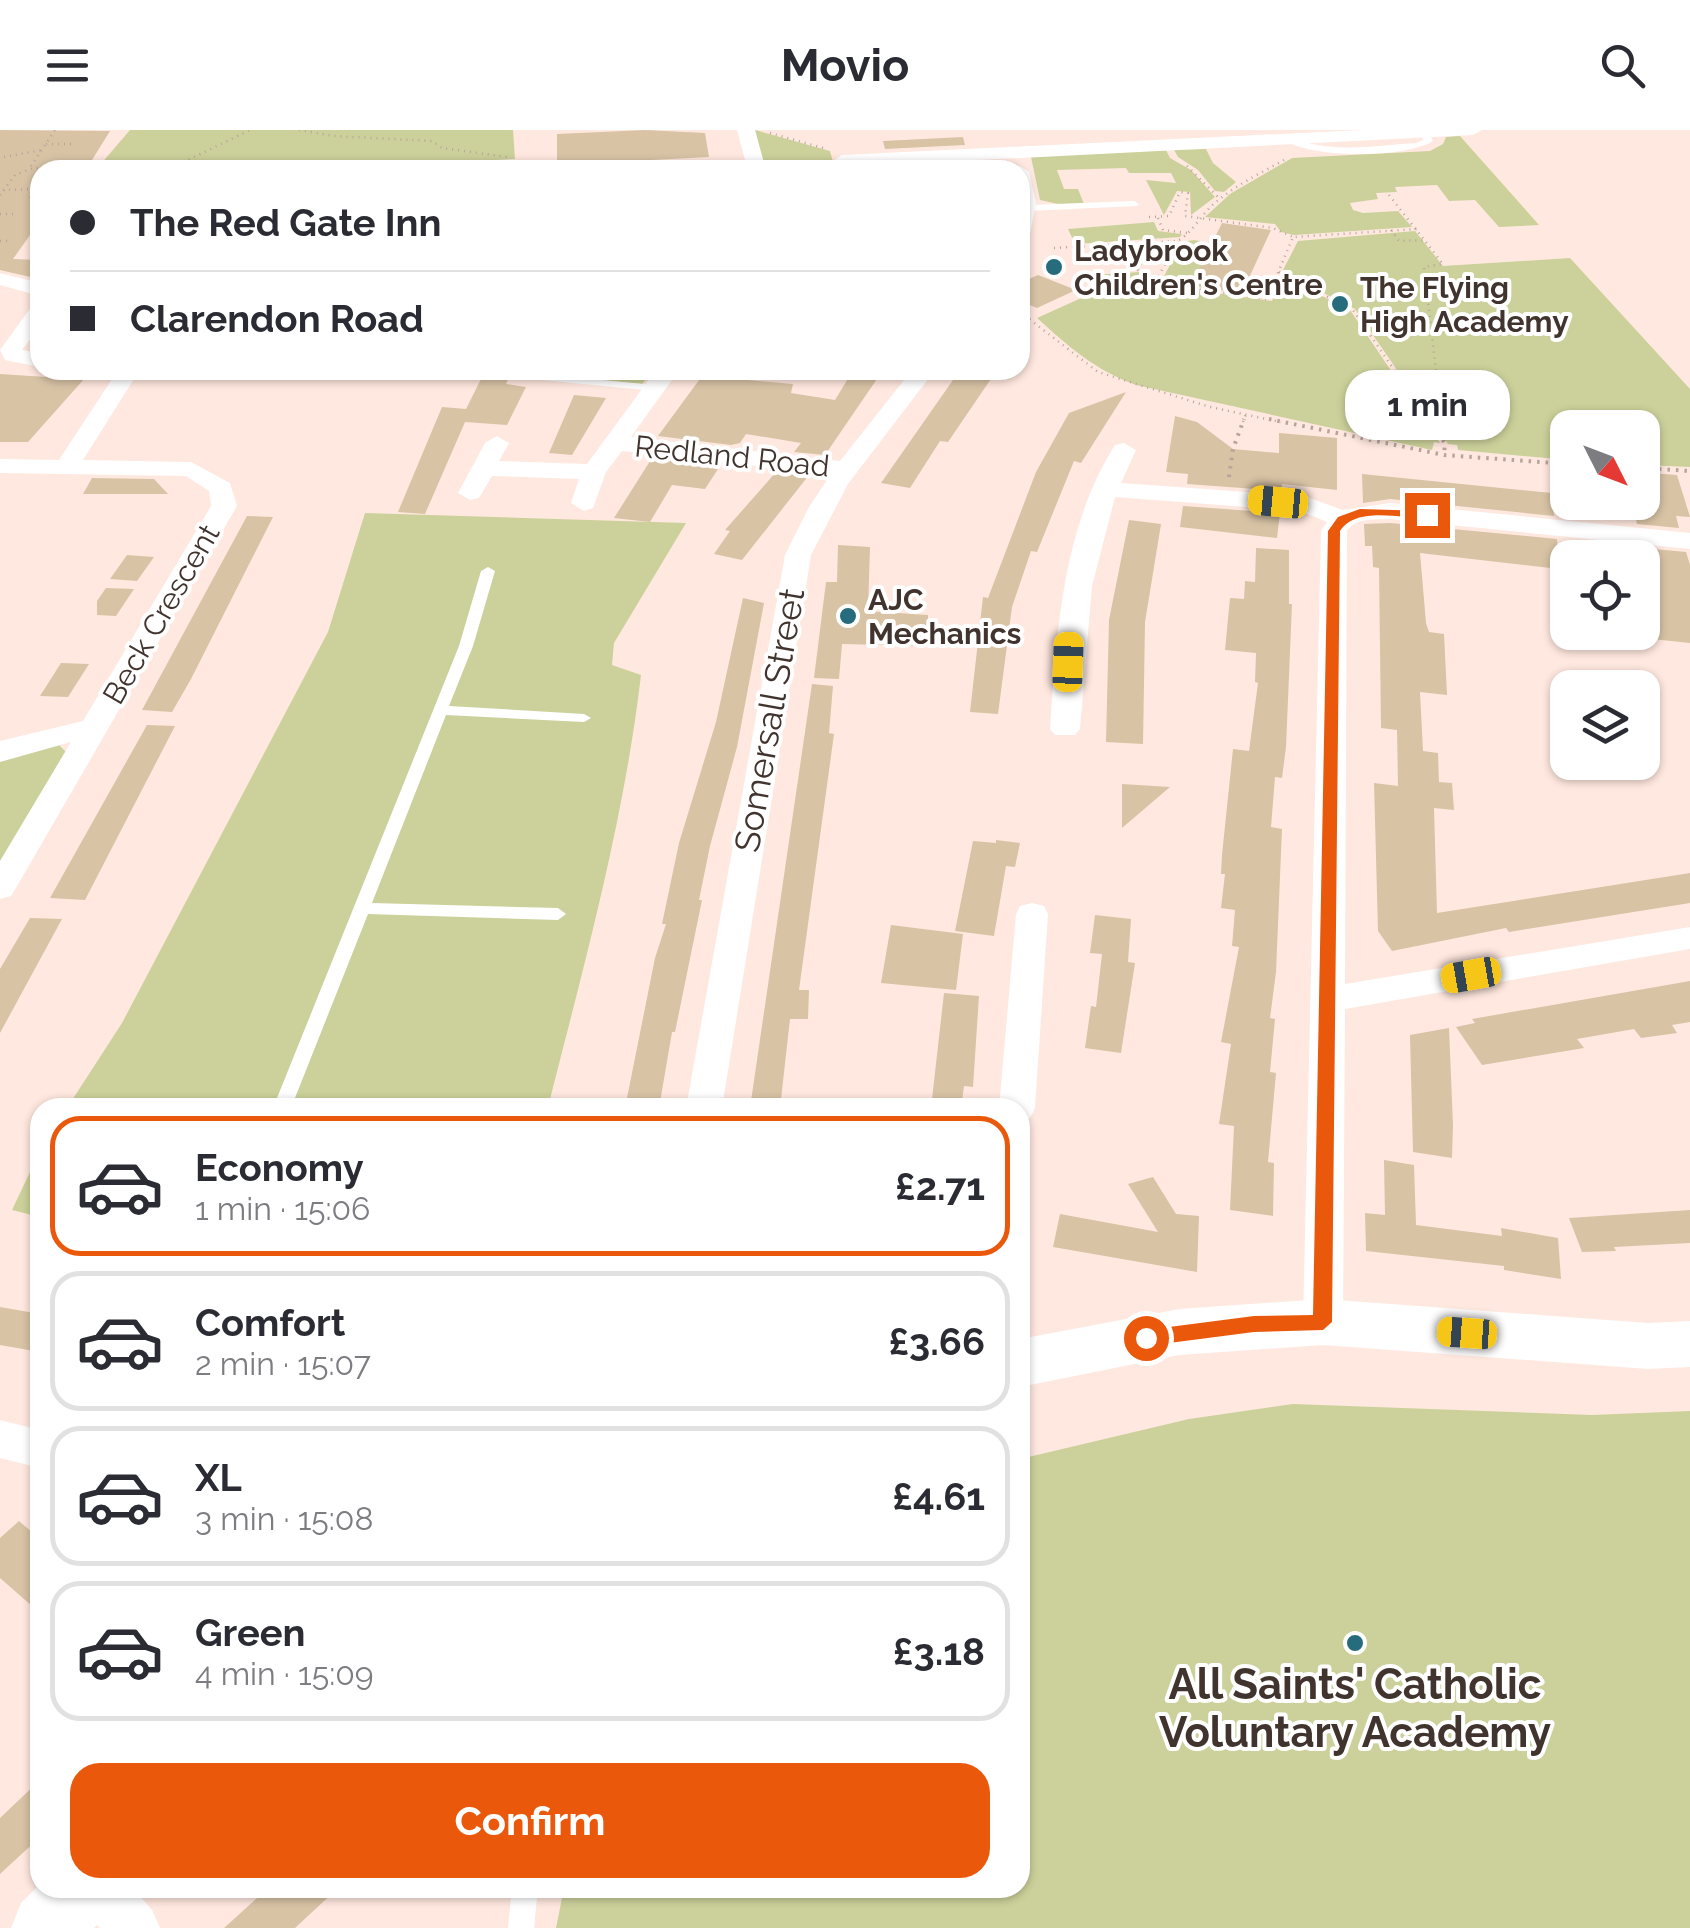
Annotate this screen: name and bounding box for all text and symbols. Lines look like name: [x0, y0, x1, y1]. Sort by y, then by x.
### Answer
icon: menu: [40, 38, 95, 93]
icon: search: [1595, 38, 1650, 93]
text: Movio: [781, 39, 909, 92]
text: The Red Gate Inn: [130, 200, 442, 245]
place label: Ladybrook Children's Centre: [1074, 233, 1323, 302]
marker: Ladybrook Children's Centre: [1043, 256, 1065, 278]
place label: The Flying High Academy: [1360, 270, 1569, 339]
marker: The Flying High Academy: [1329, 293, 1351, 315]
text: Clarendon Road: [130, 296, 424, 341]
callout: 1 min: [1344, 370, 1510, 440]
text: 1 min: [1387, 386, 1468, 423]
north arrow: [1550, 410, 1660, 520]
map controls: [1550, 410, 1660, 780]
street label: Redland Road: [633, 428, 831, 484]
car: [1247, 484, 1309, 520]
route end: [1405, 493, 1450, 538]
street label: Beck Crescent: [95, 518, 227, 710]
button: locate: [1550, 540, 1660, 650]
place label: AJC Mechanics: [868, 582, 1021, 651]
street label: Somersall Street: [726, 585, 812, 855]
marker: AJC Mechanics: [837, 605, 859, 627]
car: [1052, 631, 1084, 693]
button: layers: [1550, 670, 1660, 780]
car: [1439, 955, 1503, 995]
icon: car: [75, 1141, 165, 1231]
text: Economy: [195, 1145, 364, 1190]
text: £2.71: [895, 1164, 985, 1209]
text: 1 min · 15:06: [195, 1190, 370, 1227]
icon: car: [75, 1296, 165, 1386]
text: Comfort: [195, 1300, 345, 1345]
route start: [1124, 1316, 1169, 1361]
car: [1436, 1316, 1498, 1350]
text: £3.66: [888, 1319, 985, 1364]
text: 2 min · 15:07: [195, 1345, 371, 1382]
icon: car: [75, 1451, 165, 1541]
text: XL: [195, 1455, 242, 1500]
text: £4.61: [892, 1474, 985, 1519]
text: 3 min · 15:08: [195, 1500, 373, 1537]
icon: car: [75, 1606, 165, 1696]
text: Green: [195, 1610, 305, 1655]
text: £3.18: [893, 1629, 985, 1674]
marker: All Saints' Catholic Voluntary Academy: [1344, 1632, 1366, 1654]
text: 4 min · 15:09: [195, 1655, 374, 1692]
place label: All Saints' Catholic Voluntary Academy: [1159, 1660, 1551, 1757]
button: Confirm: [70, 1763, 990, 1878]

